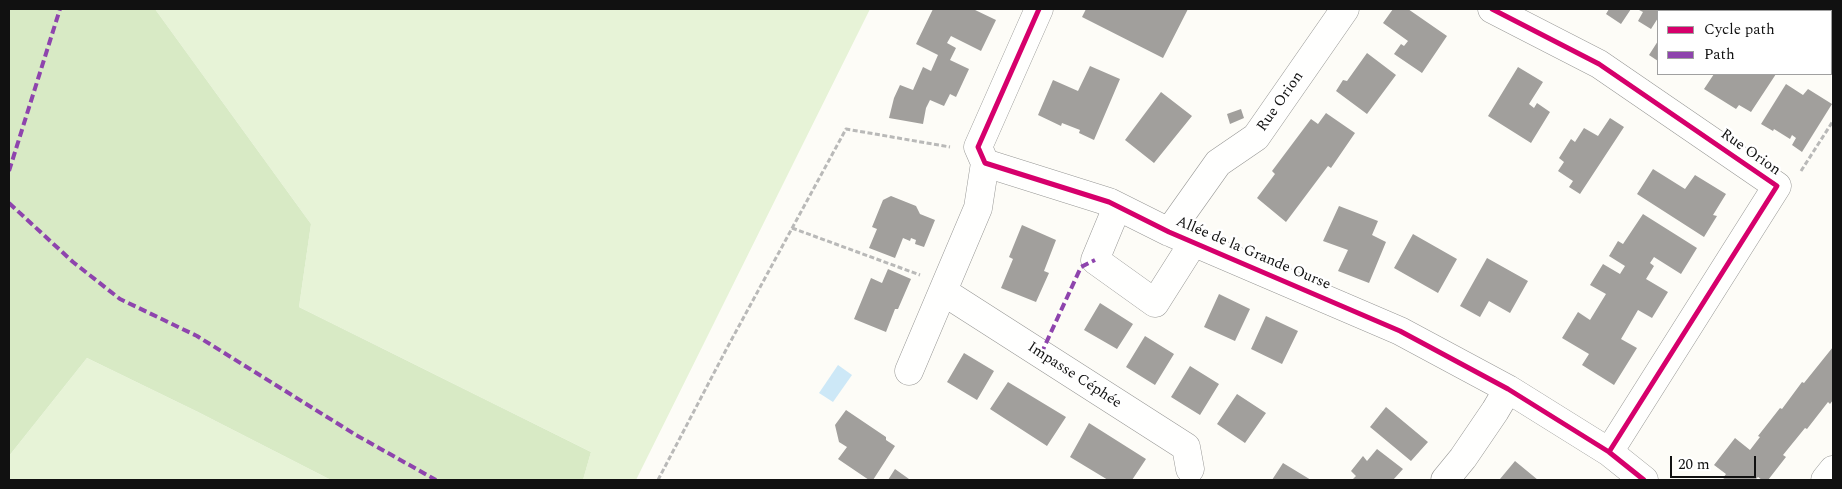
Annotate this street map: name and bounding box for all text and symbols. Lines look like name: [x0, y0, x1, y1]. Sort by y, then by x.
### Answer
legend: [1657, 10, 1832, 75]
text: Cycle path: [1704, 18, 1775, 41]
text: Path: [1704, 43, 1735, 66]
street label: Rue Orion: [1254, 69, 1308, 135]
street label: Rue Orion: [1717, 126, 1783, 180]
street label: Allée de la Grande Ourse: [1173, 213, 1333, 295]
street label: Impasse Céphée: [1024, 339, 1124, 413]
scale bar: [1672, 446, 1758, 478]
text: 20 m: [1678, 453, 1710, 476]

